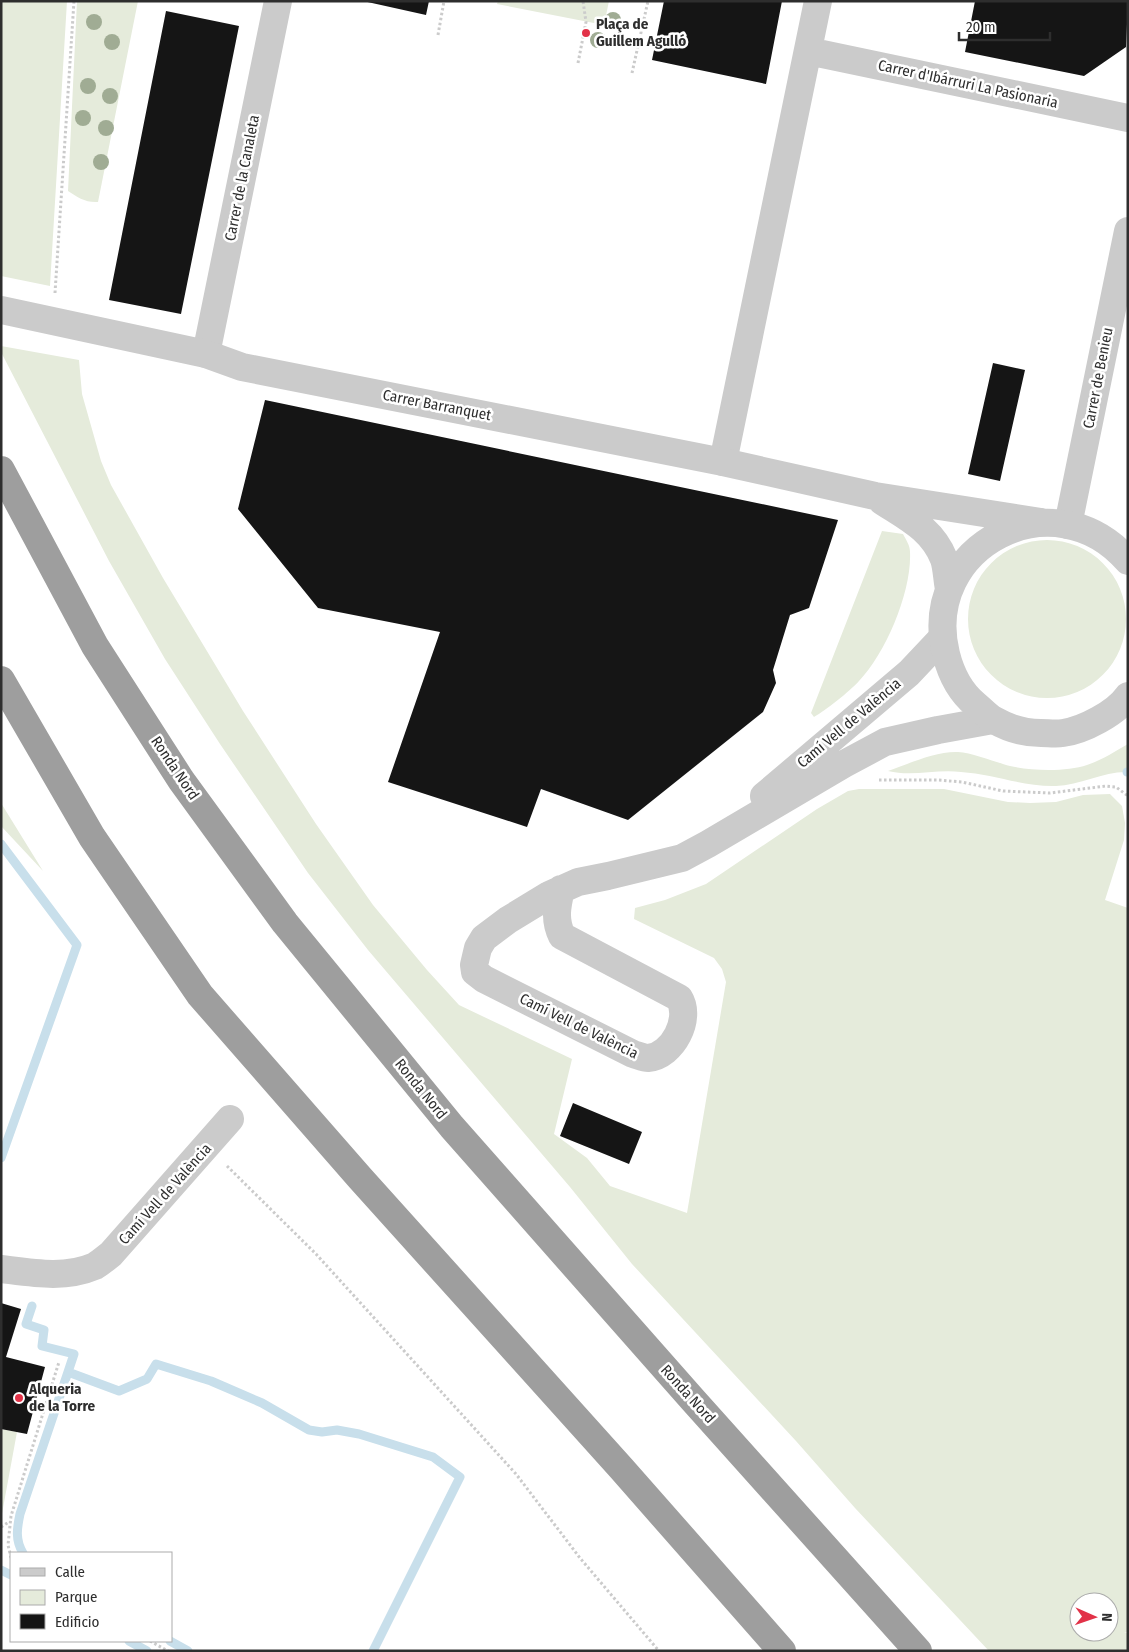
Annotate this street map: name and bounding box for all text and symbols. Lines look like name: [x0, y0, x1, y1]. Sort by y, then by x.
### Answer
scale bar: [959, 10, 1050, 42]
place label: Plaça de Guillem Agulló: [596, 15, 686, 50]
text: 20 m: [966, 18, 996, 36]
marker: Plaça de Guillem Agulló: [580, 27, 592, 39]
street label: Carrer d'Ibárruri La Pasionaria: [876, 56, 1060, 112]
street label: Carrer de la Canaleta: [221, 113, 263, 243]
street label: Carrer de Benieu: [1079, 326, 1117, 430]
street label: Carrer Barranquet: [381, 386, 493, 424]
street label: Camí Vell de València: [794, 674, 904, 772]
street label: Ronda Nord: [147, 733, 203, 803]
street label: Camí Vell de València: [517, 989, 641, 1063]
street label: Ronda Nord: [391, 1055, 451, 1123]
street label: Camí Vell de València: [115, 1140, 215, 1248]
street label: Ronda Nord: [657, 1361, 719, 1427]
place label: Alqueria de la Torre: [28, 1380, 96, 1415]
marker: Alqueria de la Torre: [13, 1392, 25, 1404]
legend: [10, 1552, 172, 1642]
text: Calle: [55, 1563, 85, 1581]
text: Parque: [55, 1588, 98, 1606]
north arrow: [1069, 1592, 1119, 1642]
text: Edificio: [55, 1613, 100, 1631]
text: N: [1098, 1613, 1115, 1622]

